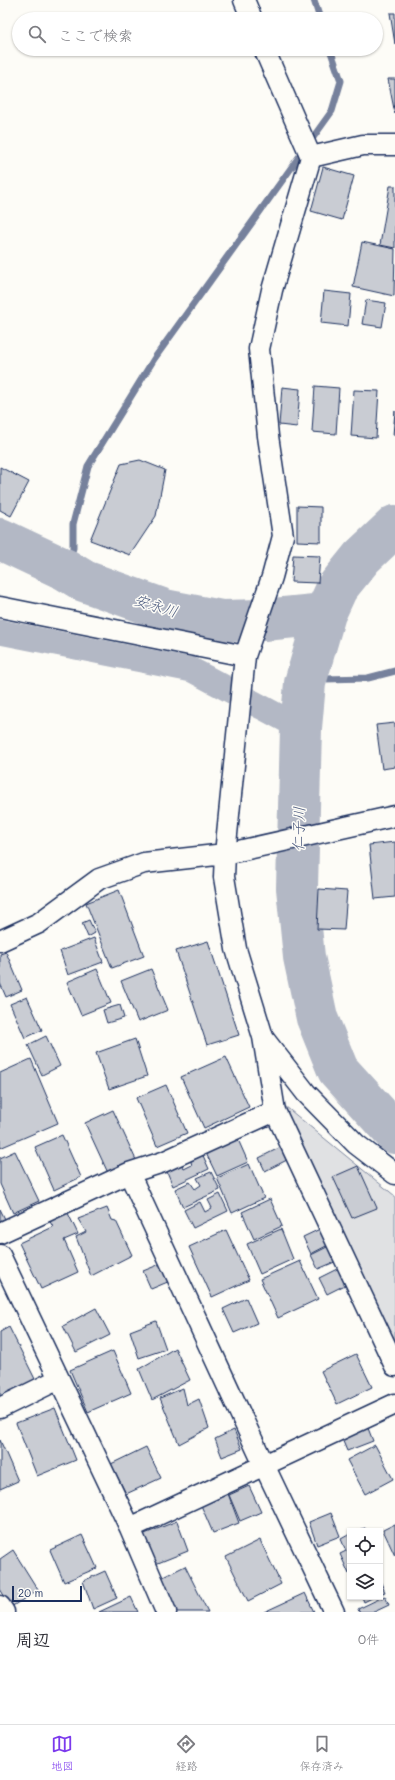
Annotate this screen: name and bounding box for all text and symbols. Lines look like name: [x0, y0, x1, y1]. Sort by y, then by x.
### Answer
search box: [12, 12, 383, 56]
icon: search: [26, 23, 48, 45]
text: ここで検索: [58, 25, 133, 45]
water label: 安永川: [132, 589, 180, 621]
water label: 仁子川: [288, 806, 308, 852]
map controls: [347, 1528, 383, 1600]
button: locate: [347, 1528, 383, 1564]
button: layers: [347, 1564, 383, 1600]
scale bar: [12, 1584, 82, 1603]
text: 20 m: [18, 1585, 43, 1600]
text: 周辺: [16, 1628, 50, 1650]
text: 0件: [358, 1630, 379, 1647]
tab: 地図: [51, 1733, 73, 1773]
tab: 経路: [175, 1733, 197, 1773]
tab: 保存済み: [300, 1733, 344, 1773]

